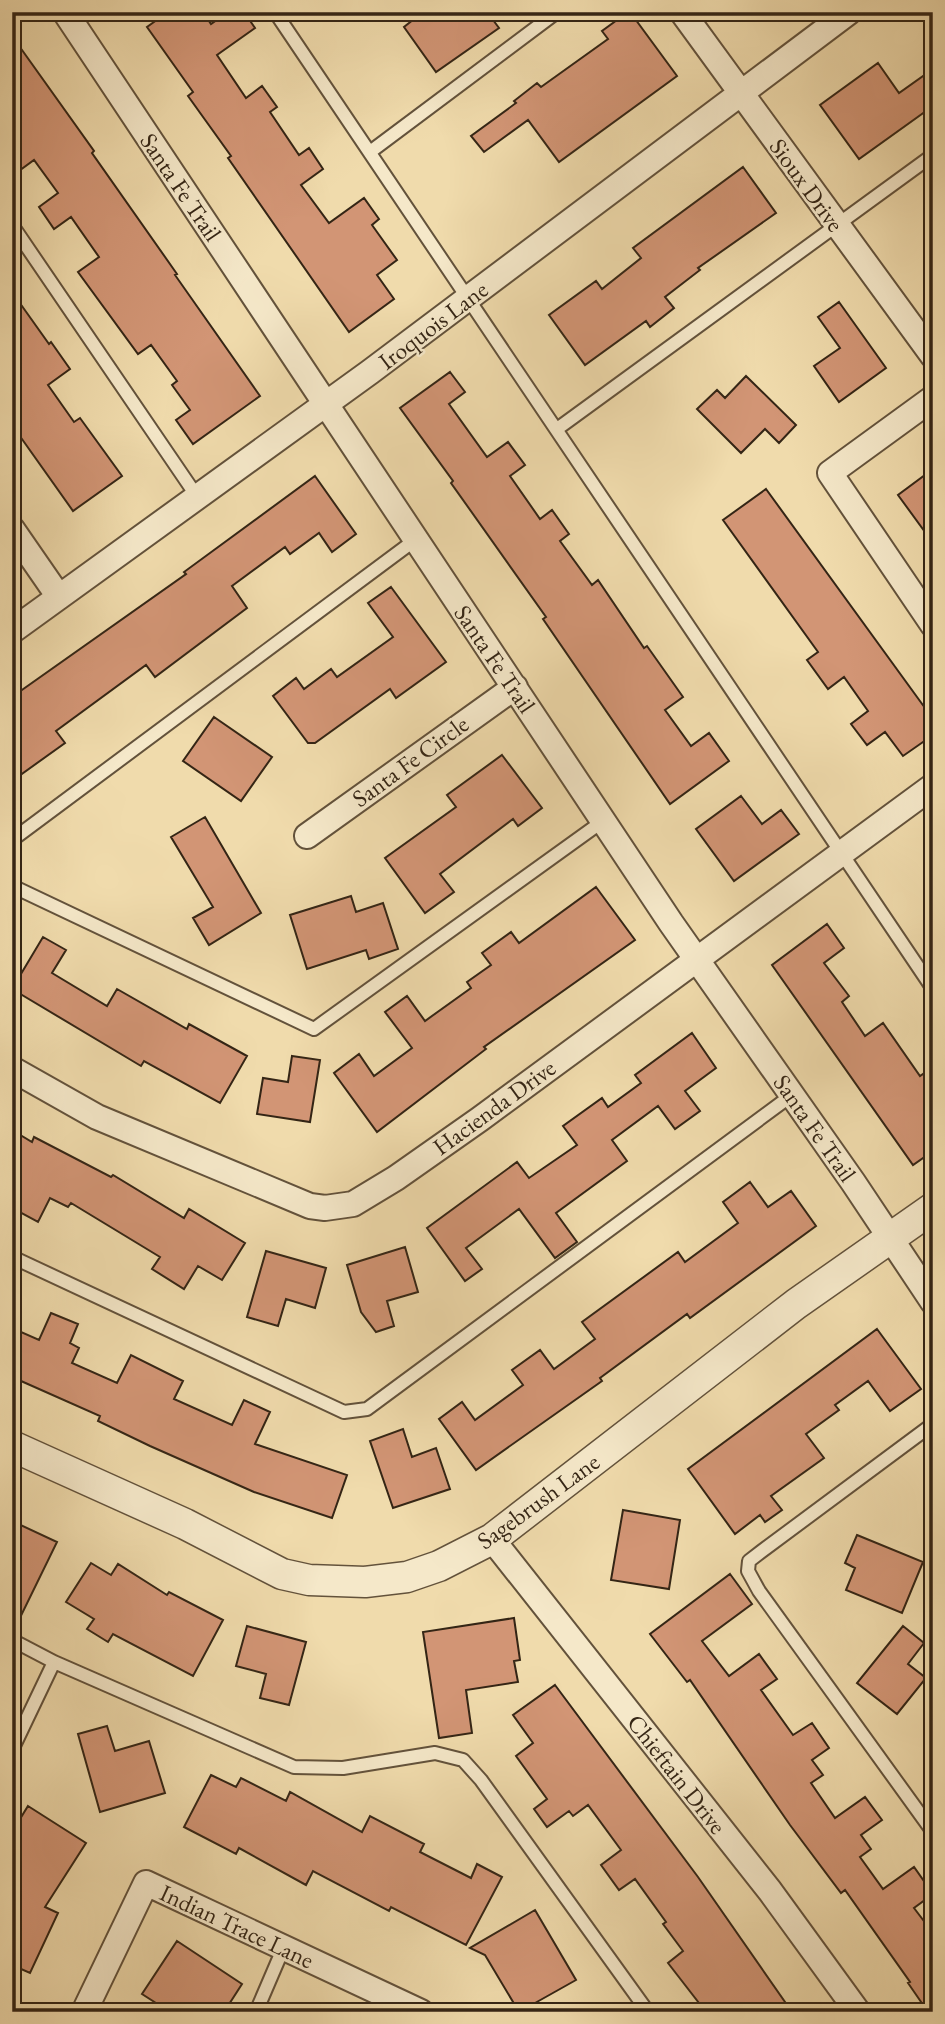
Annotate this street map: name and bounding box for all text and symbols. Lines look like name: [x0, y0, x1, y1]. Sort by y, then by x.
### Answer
street label: Santa Fe Trail: [133, 127, 229, 247]
street label: Sioux Drive: [763, 132, 851, 238]
street label: Iroquois Lane: [372, 274, 494, 376]
street label: Santa Fe Trail: [447, 599, 543, 719]
street label: Santa Fe Circle: [346, 708, 474, 814]
street label: Hacienda Drive: [426, 1052, 562, 1162]
street label: Santa Fe Trail: [767, 1068, 863, 1188]
street label: Sagebrush Lane: [471, 1446, 605, 1556]
street label: Chieftain Drive: [620, 1708, 734, 1840]
street label: Indian Trace Lane: [155, 1877, 319, 1975]

